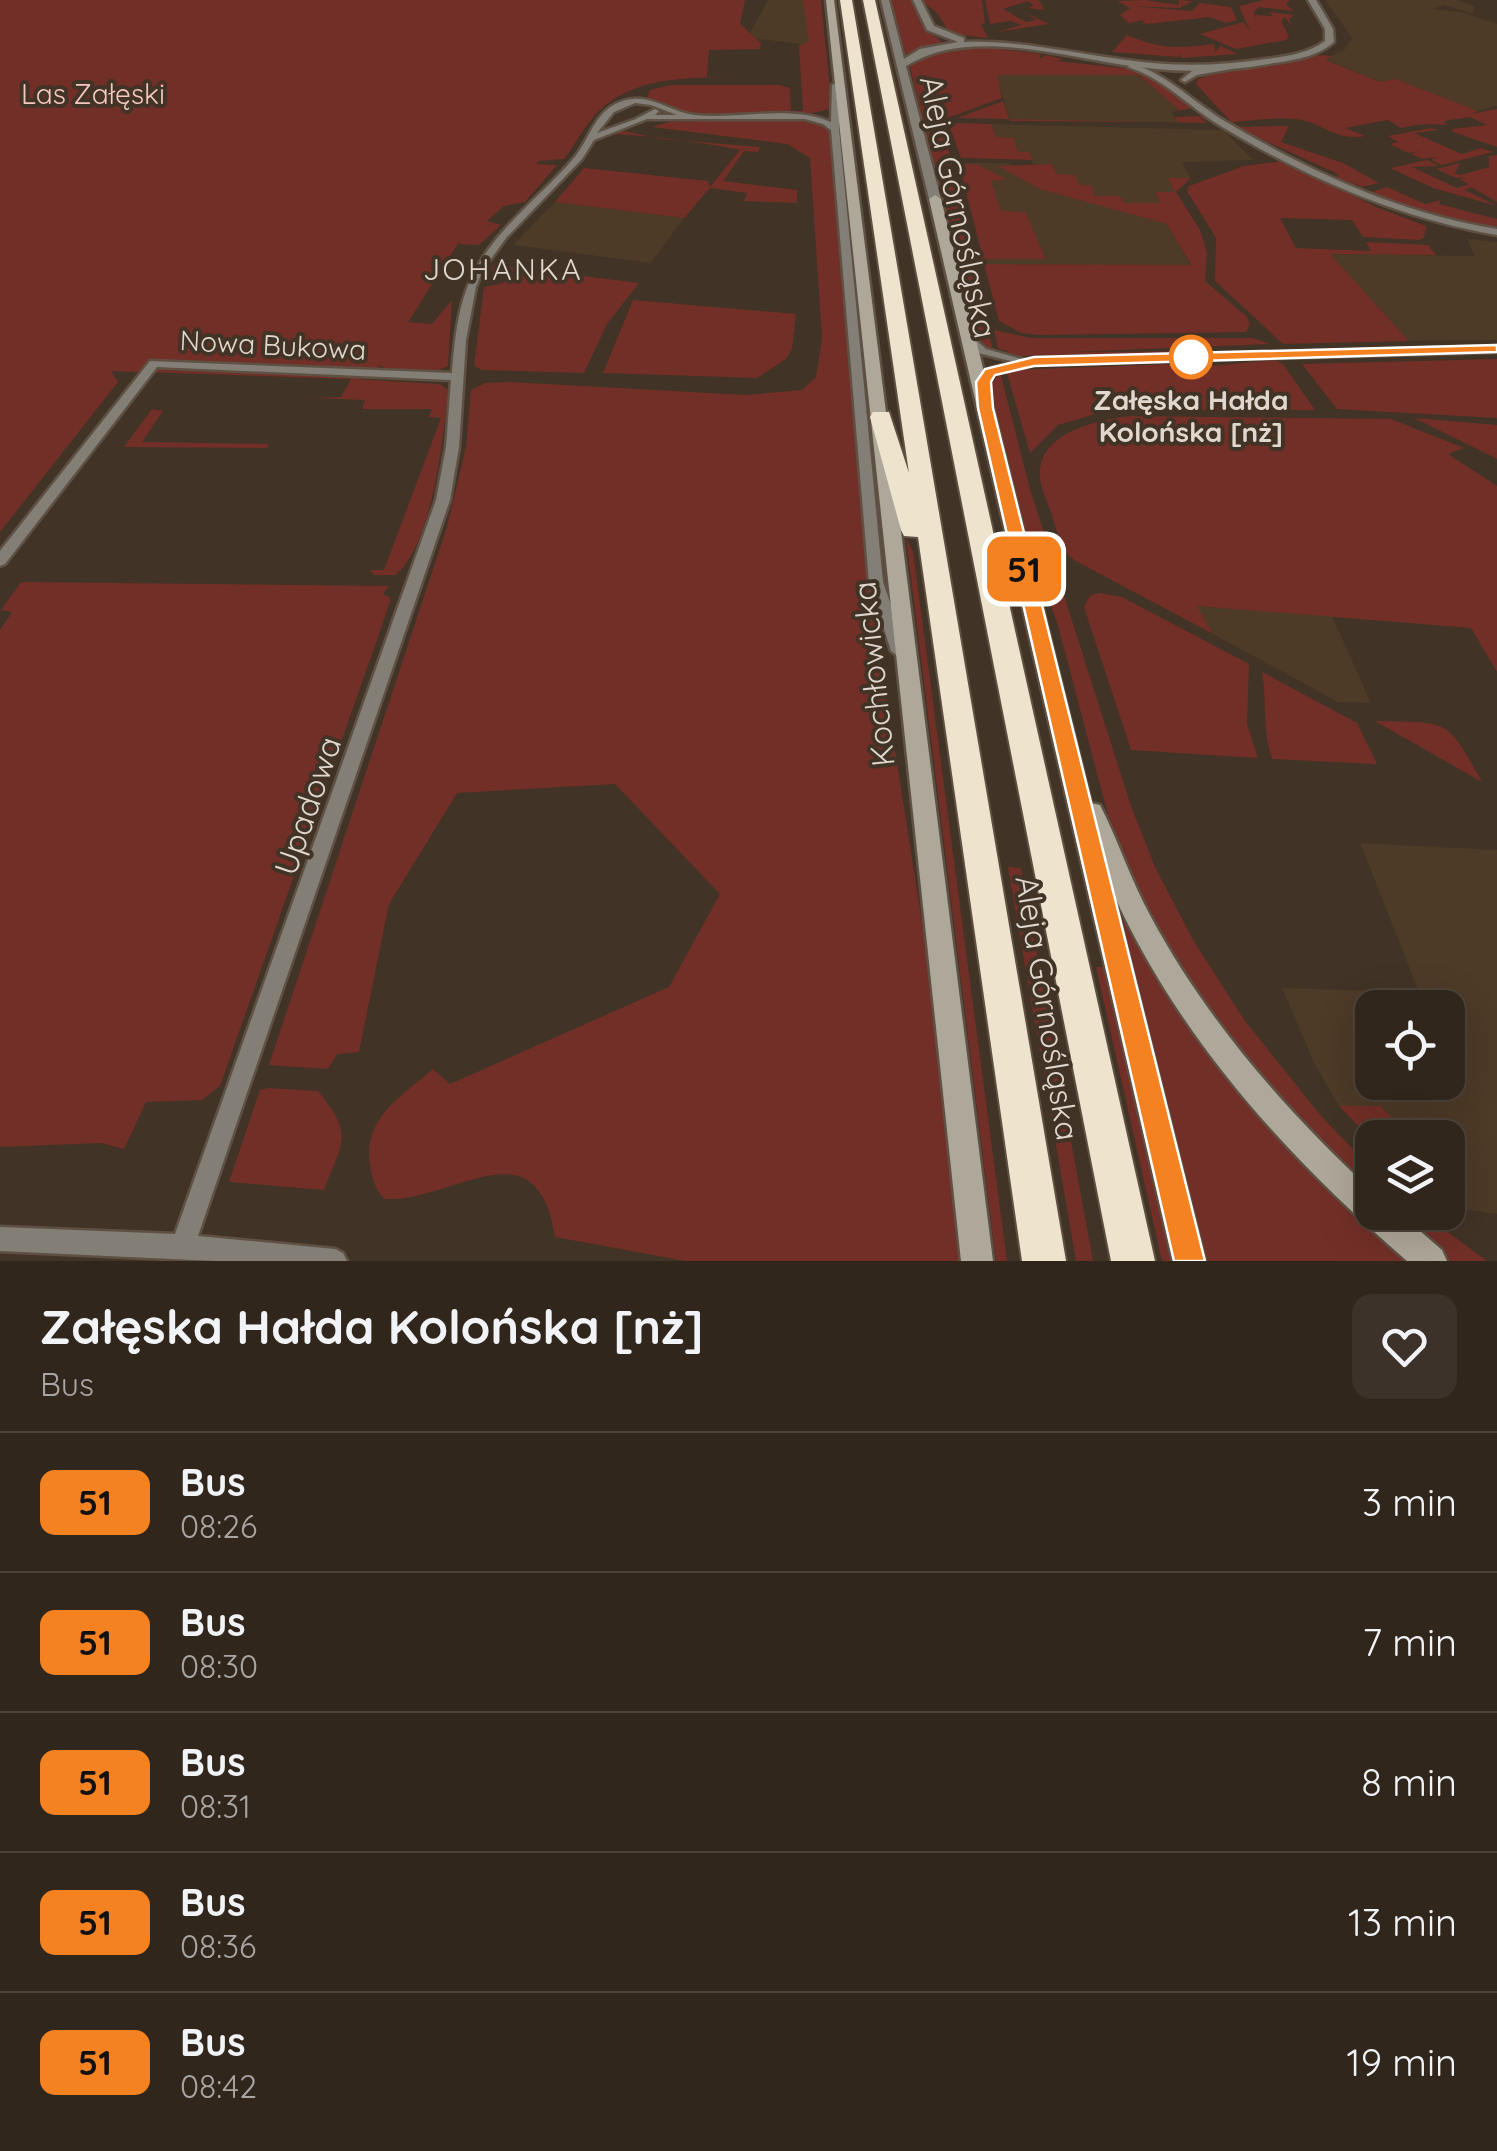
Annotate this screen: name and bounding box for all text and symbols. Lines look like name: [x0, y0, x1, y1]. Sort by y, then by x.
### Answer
street label: Aleja Górnośląska: [912, 72, 1006, 342]
park label: Las Załęski: [21, 76, 165, 111]
district label: JOHANKA: [423, 250, 583, 288]
street label: Nowa Bukowa: [179, 322, 367, 367]
marker: Załęska Hałda Kolońska [nż]: [1170, 336, 1212, 378]
place label: Załęska Hałda Kolońska [nż]: [1094, 382, 1289, 449]
line badge: 51: [979, 536, 1069, 602]
text: 51: [1007, 547, 1041, 591]
street label: Kochłowicka: [843, 580, 903, 768]
street label: Upadowa: [265, 731, 349, 880]
street label: Aleja Górnośląska: [1007, 873, 1089, 1143]
map controls: [1355, 990, 1465, 1230]
button: locate: [1355, 990, 1465, 1100]
button: layers: [1355, 1120, 1465, 1230]
button: heart: [1352, 1294, 1457, 1399]
text: Załęska Hałda Kolońska [nż]: [40, 1296, 704, 1356]
text: Bus: [40, 1364, 94, 1404]
text: Bus: [180, 1458, 246, 1506]
text: 3 min: [1362, 1478, 1457, 1526]
text: 51: [78, 1480, 112, 1524]
text: 08:26: [180, 1506, 257, 1546]
text: Bus: [180, 1598, 246, 1646]
text: 7 min: [1362, 1618, 1457, 1666]
text: 51: [78, 1620, 112, 1664]
text: 08:30: [180, 1646, 258, 1686]
text: Bus: [180, 1738, 246, 1786]
text: 8 min: [1361, 1758, 1457, 1806]
text: 51: [78, 1760, 112, 1804]
text: 08:31: [180, 1786, 251, 1826]
text: Bus: [180, 1878, 246, 1926]
text: 13 min: [1348, 1898, 1457, 1946]
text: 51: [78, 1900, 112, 1944]
text: 08:36: [180, 1926, 256, 1966]
text: Bus: [180, 2018, 246, 2066]
text: 19 min: [1347, 2038, 1457, 2086]
text: 51: [78, 2040, 112, 2084]
text: 08:42: [180, 2066, 257, 2106]

